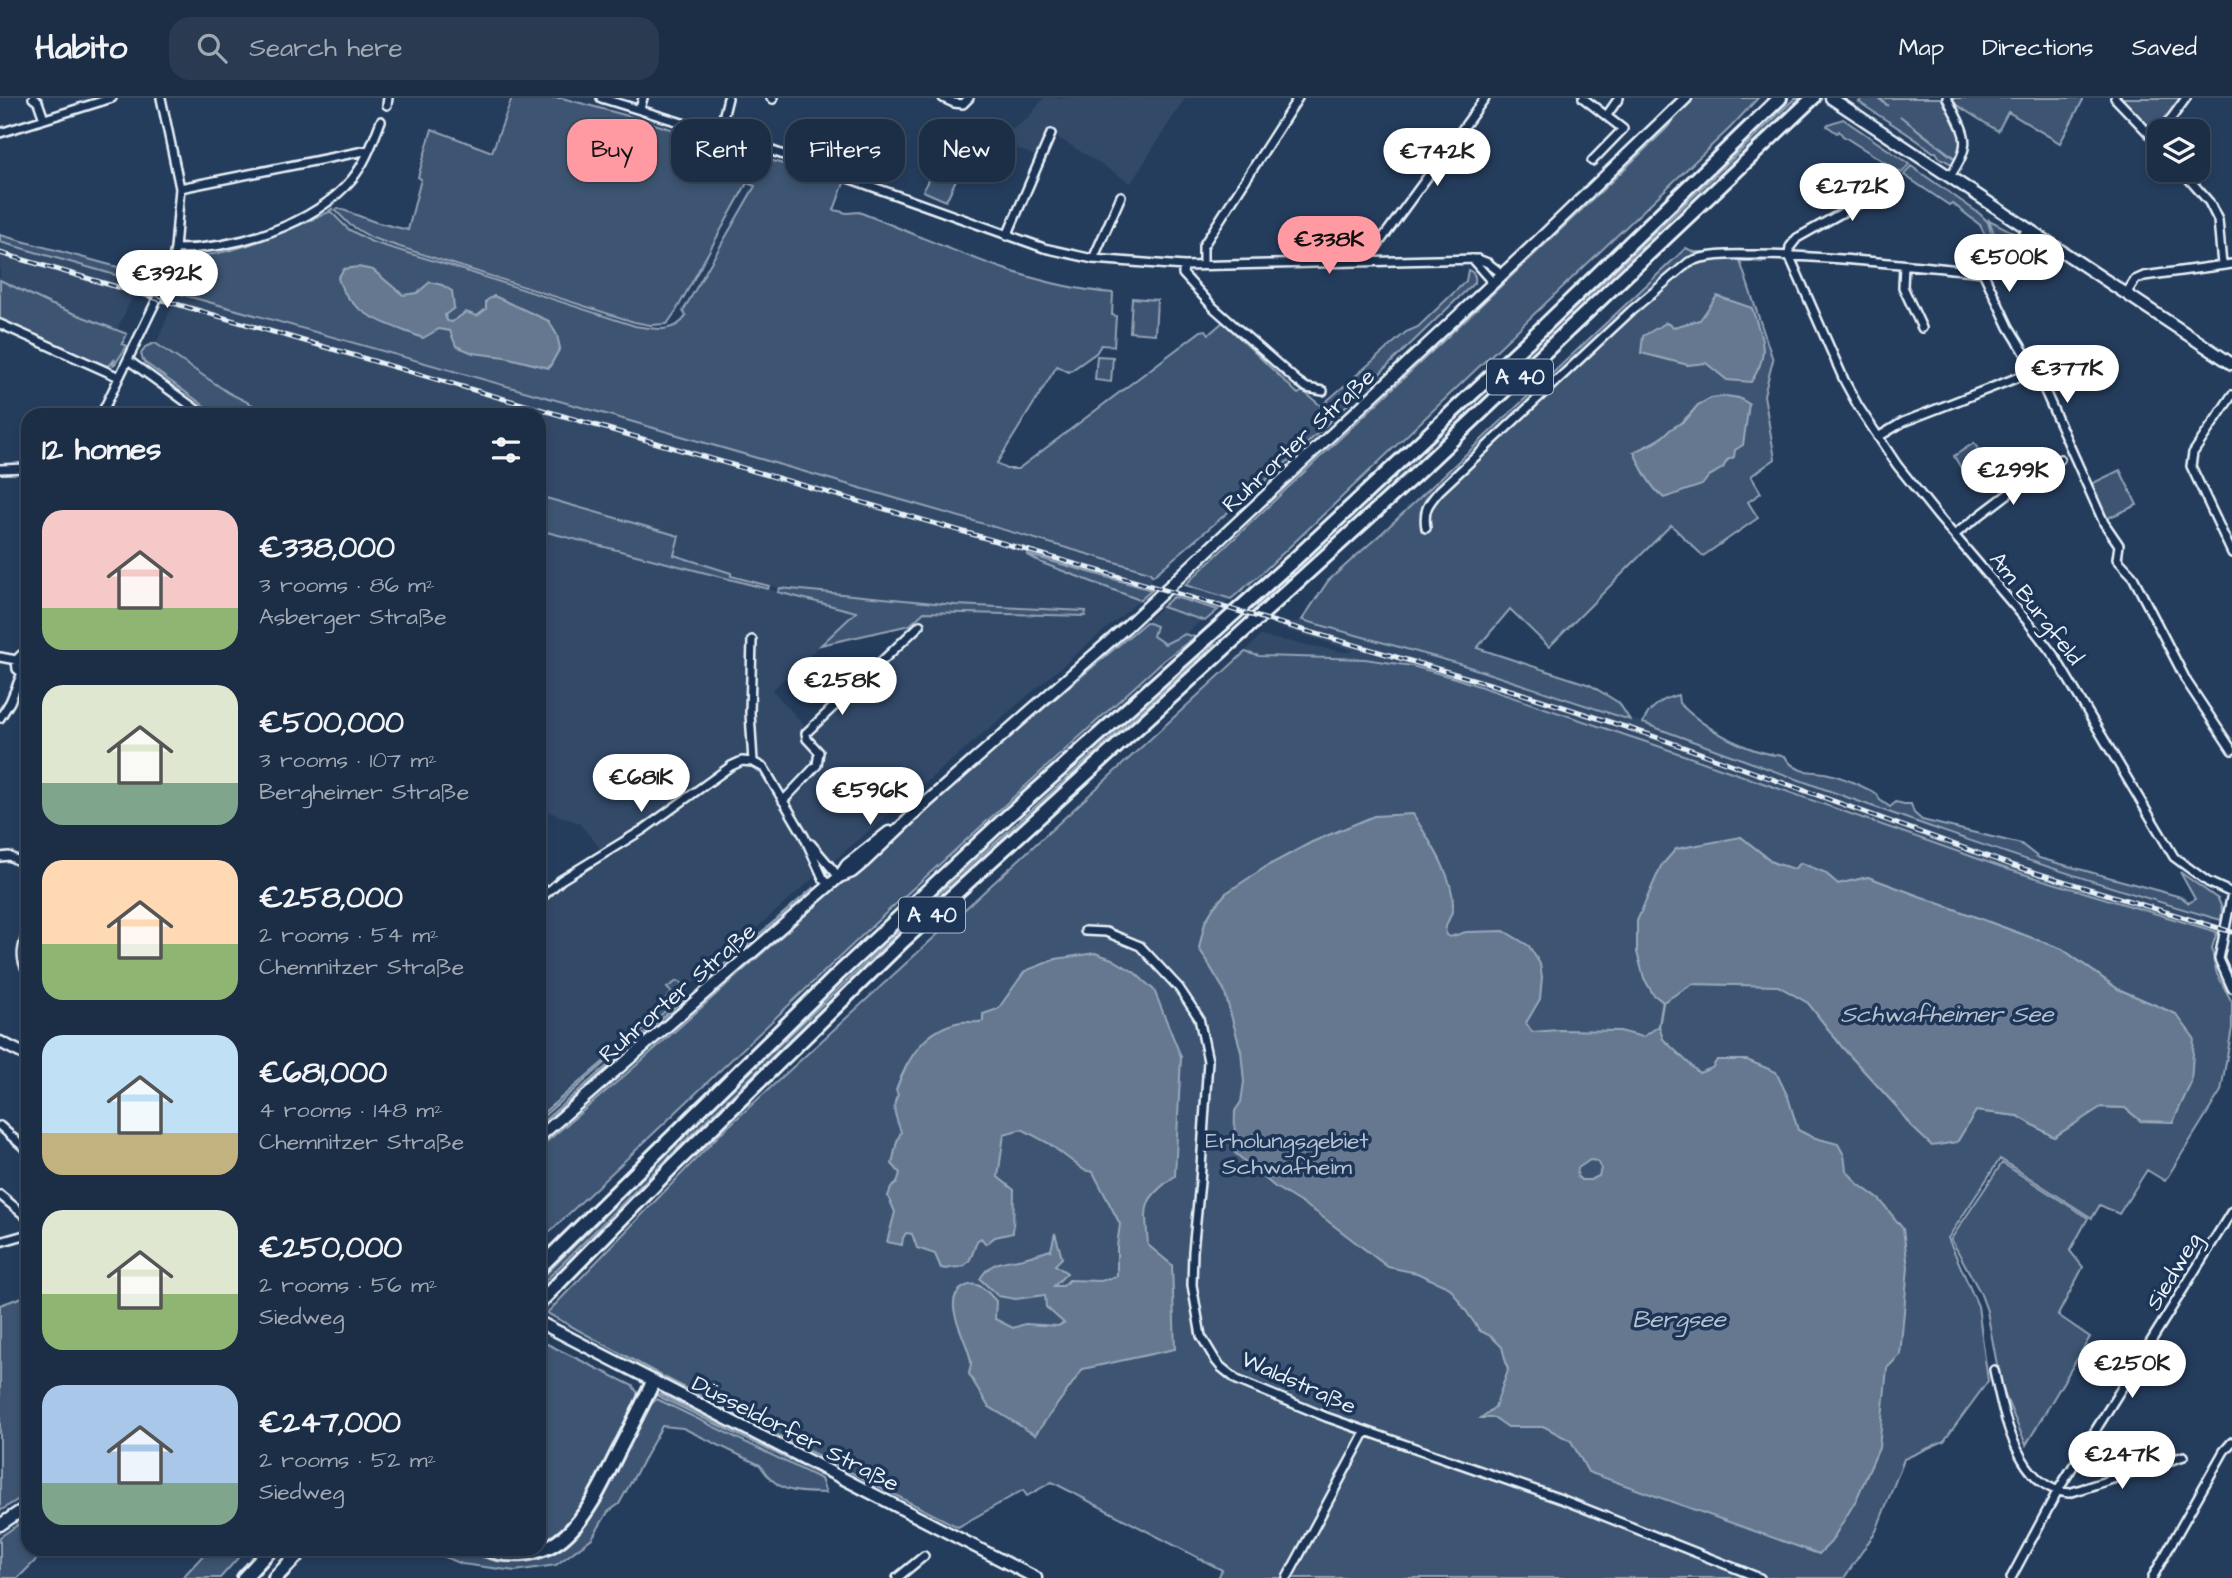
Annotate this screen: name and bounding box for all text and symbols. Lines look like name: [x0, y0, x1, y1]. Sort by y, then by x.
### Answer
search box: [169, 17, 659, 80]
text: Habito: [35, 25, 127, 71]
icon: search: [193, 29, 231, 67]
text: Search here: [249, 30, 403, 66]
text: Map: [1899, 31, 1944, 65]
text: Directions: [1982, 31, 2094, 65]
text: Saved: [2132, 31, 2197, 65]
chip: Buy: [567, 119, 657, 182]
chip: Rent: [671, 119, 771, 182]
chip: Filters: [785, 119, 905, 182]
chip: New: [919, 119, 1015, 182]
map controls: [2147, 119, 2210, 182]
button: layers: [2147, 119, 2210, 182]
pin: €742K: [1388, 129, 1486, 188]
text: €742K: [1399, 135, 1475, 167]
pin: €272K: [1803, 164, 1901, 223]
text: €272K: [1816, 170, 1888, 202]
pin: €338K: [1280, 216, 1378, 276]
text: €338K: [1294, 223, 1364, 255]
pin: €500K: [1960, 234, 2058, 294]
text: €500K: [1970, 241, 2048, 273]
pin: €392K: [118, 250, 216, 310]
text: €392K: [132, 257, 202, 289]
pin: €377K: [2018, 345, 2116, 405]
text: €377K: [2031, 352, 2103, 384]
road number: A 40: [1487, 360, 1553, 394]
street label: Ruhrorter Straße: [1215, 361, 1382, 520]
text: 12 homes: [42, 429, 161, 471]
icon: filters: [487, 431, 525, 469]
pin: €299K: [1964, 448, 2062, 507]
text: €299K: [1977, 454, 2049, 486]
text: €338,000: [259, 527, 395, 569]
icon: home: [98, 538, 182, 622]
street label: Am Burgfeld: [1981, 545, 2091, 673]
text: 3 rooms · 86 m²: [259, 569, 435, 601]
text: Asberger Straße: [259, 601, 447, 633]
pin: €258K: [793, 658, 891, 717]
text: €258K: [804, 664, 880, 696]
text: €500,000: [259, 702, 404, 744]
icon: home: [98, 713, 182, 797]
text: 3 rooms · 107 m²: [259, 744, 437, 776]
pin: €681K: [592, 754, 690, 814]
text: €681K: [609, 761, 673, 793]
pin: €596K: [821, 768, 919, 827]
text: €596K: [832, 774, 908, 806]
text: Bergheimer Straße: [259, 776, 469, 808]
text: €258,000: [259, 877, 403, 919]
icon: home: [98, 888, 182, 972]
road number: A 40: [899, 898, 965, 932]
street label: Ruhrorter Straße: [592, 915, 763, 1070]
text: 2 rooms · 54 m²: [259, 919, 439, 951]
text: Chemnitzer Straße: [259, 951, 464, 983]
water label: Schwafheimer See: [1841, 998, 2054, 1032]
text: €681,000: [259, 1052, 387, 1094]
icon: home: [98, 1063, 182, 1147]
text: 4 rooms · 148 m²: [259, 1094, 443, 1126]
park label: Erholungsgebiet Schwafheim: [1205, 1125, 1369, 1183]
text: Chemnitzer Straße: [259, 1126, 464, 1158]
text: €250,000: [259, 1227, 402, 1269]
street label: Siedweg: [2138, 1227, 2210, 1317]
icon: home: [98, 1238, 182, 1322]
text: 2 rooms · 56 m²: [259, 1269, 437, 1301]
text: Siedweg: [259, 1301, 344, 1333]
water label: Bergsee: [1632, 1303, 1727, 1338]
pin: €250K: [2083, 1340, 2181, 1400]
street label: Waldstraße: [1236, 1343, 1361, 1423]
text: €250K: [2094, 1347, 2170, 1379]
street label: Düsseldorfer Straße: [687, 1368, 905, 1500]
text: €247,000: [259, 1402, 401, 1444]
icon: home: [98, 1413, 182, 1497]
pin: €247K: [2073, 1432, 2171, 1491]
text: €247K: [2084, 1438, 2160, 1470]
text: 2 rooms · 52 m²: [259, 1444, 436, 1476]
text: Siedweg: [259, 1476, 344, 1508]

